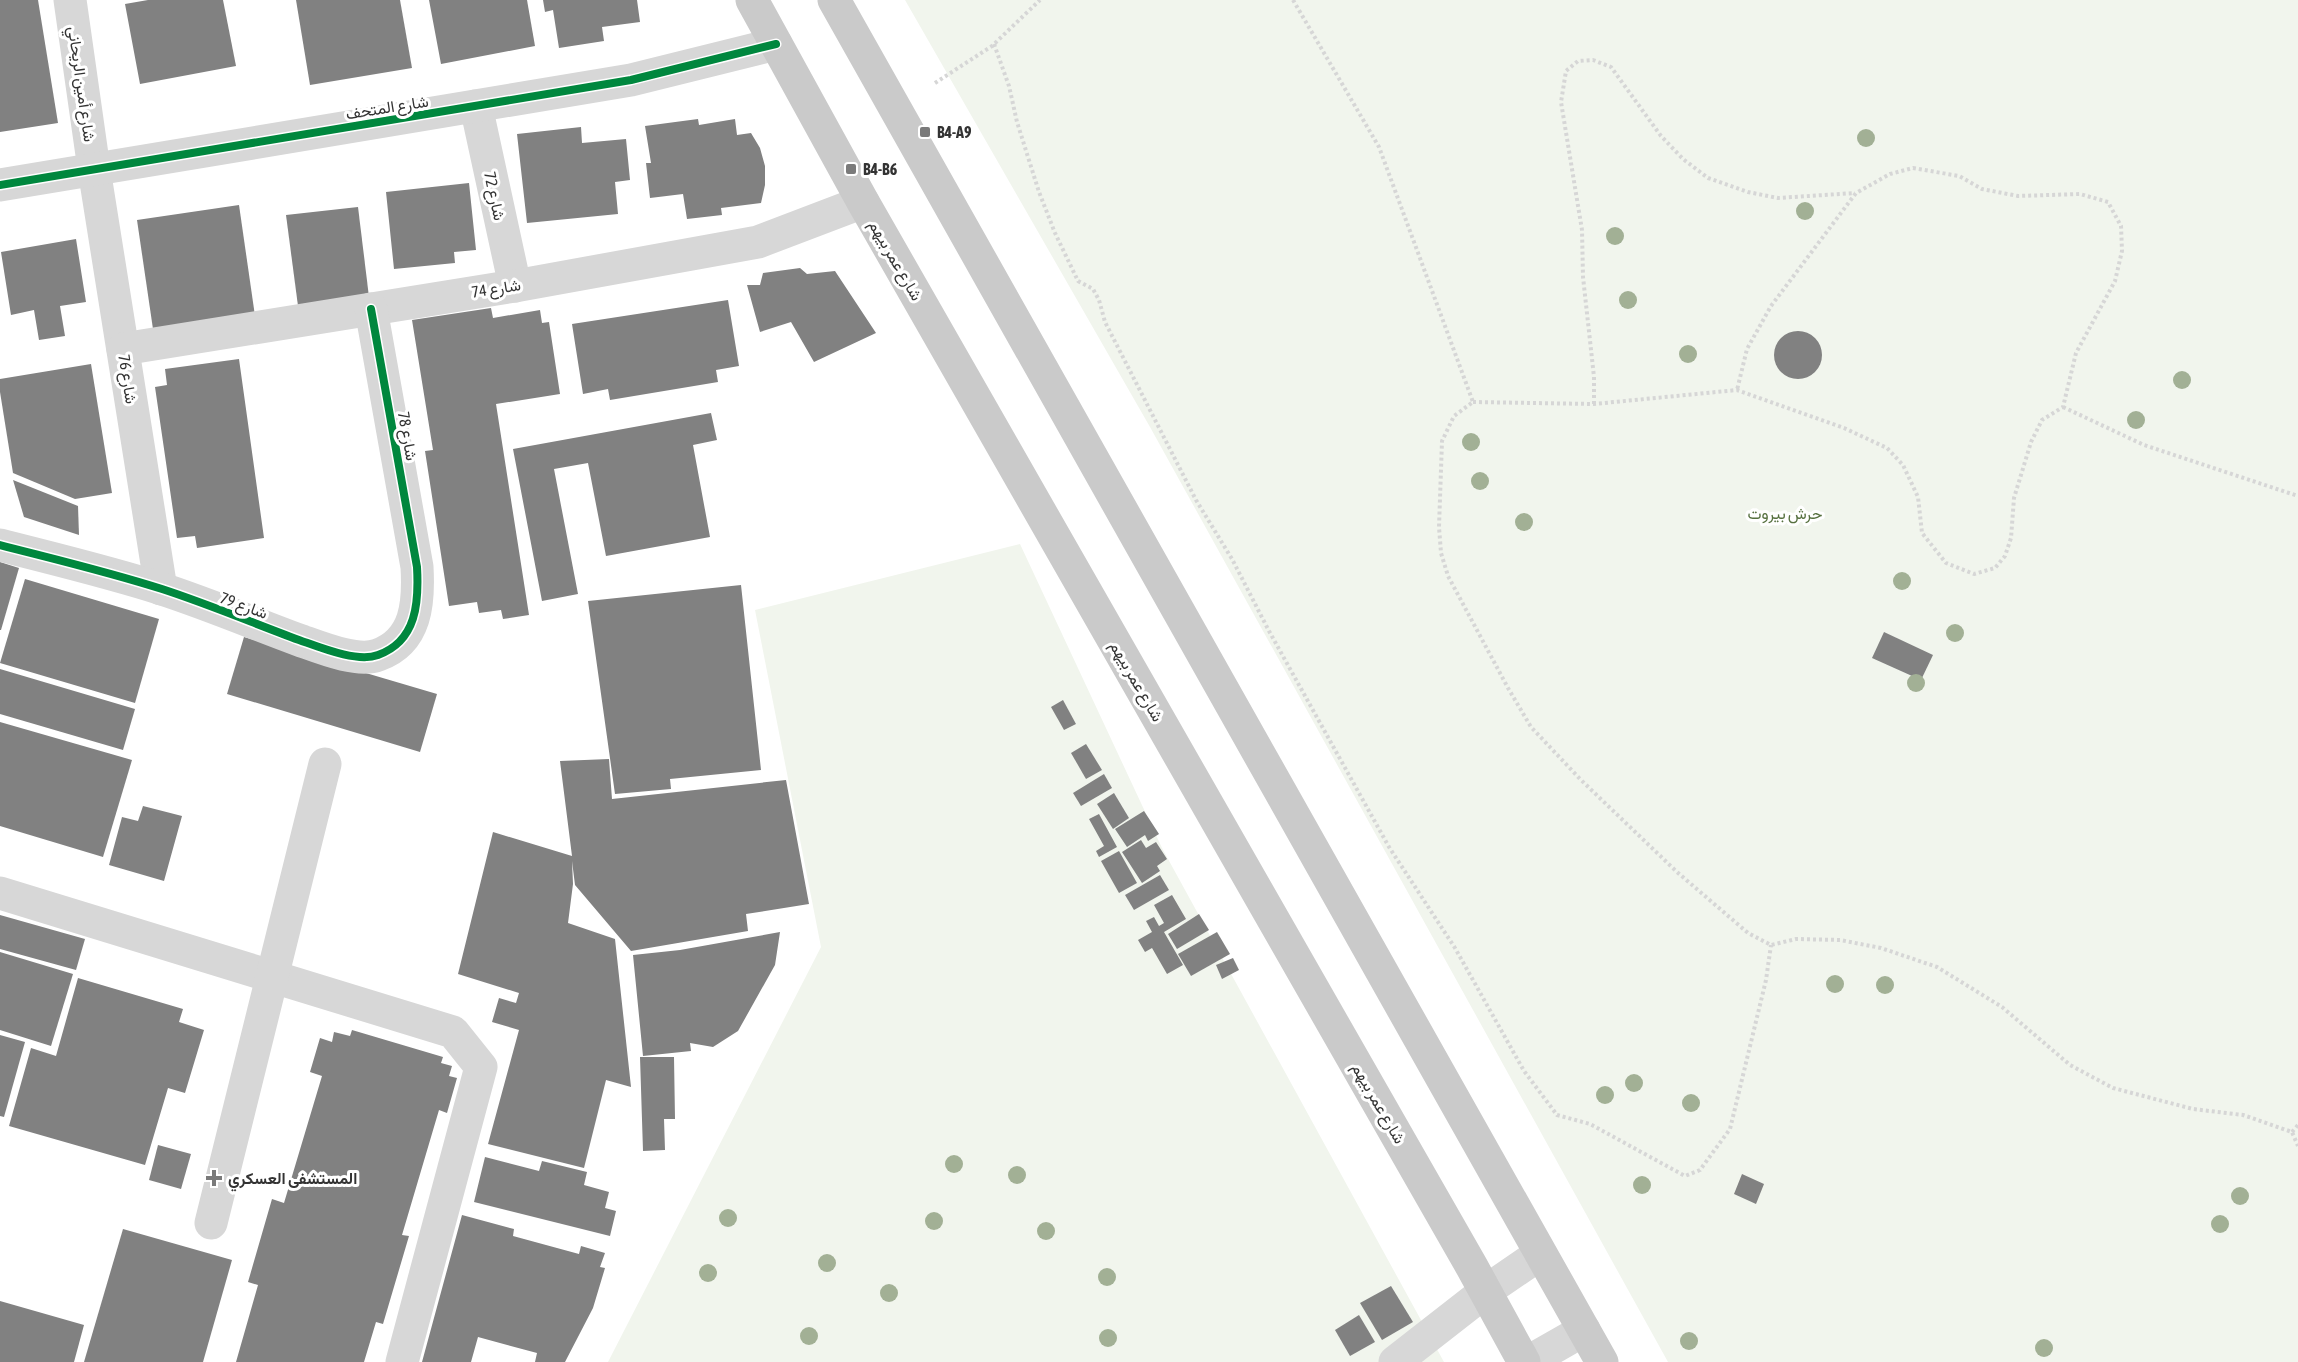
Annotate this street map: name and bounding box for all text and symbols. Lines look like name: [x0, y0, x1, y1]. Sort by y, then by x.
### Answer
street label: شارع أمين الريحاني: [60, 25, 99, 144]
street label: شارع المتحف: [344, 92, 430, 125]
place label: B4-A9: [937, 123, 972, 141]
marker: B4-A9: [918, 125, 932, 139]
place label: B4-B6: [863, 160, 898, 178]
marker: B4-B6: [844, 162, 858, 176]
street label: شارع 72: [478, 170, 509, 223]
street label: شارع عمر بيهم: [863, 217, 926, 305]
street label: شارع 74: [470, 275, 522, 304]
street label: شارع 76: [112, 353, 141, 405]
street label: شارع 78: [392, 410, 421, 462]
park label: حرش بيروت: [1748, 504, 1823, 524]
street label: شارع 79: [217, 588, 270, 625]
street label: شارع عمر بيهم: [1104, 638, 1167, 726]
street label: شارع عمر بيهم: [1346, 1060, 1409, 1148]
marker: المستشفى العسكري: [205, 1169, 223, 1187]
place label: المستشفى العسكري: [228, 1169, 357, 1192]

